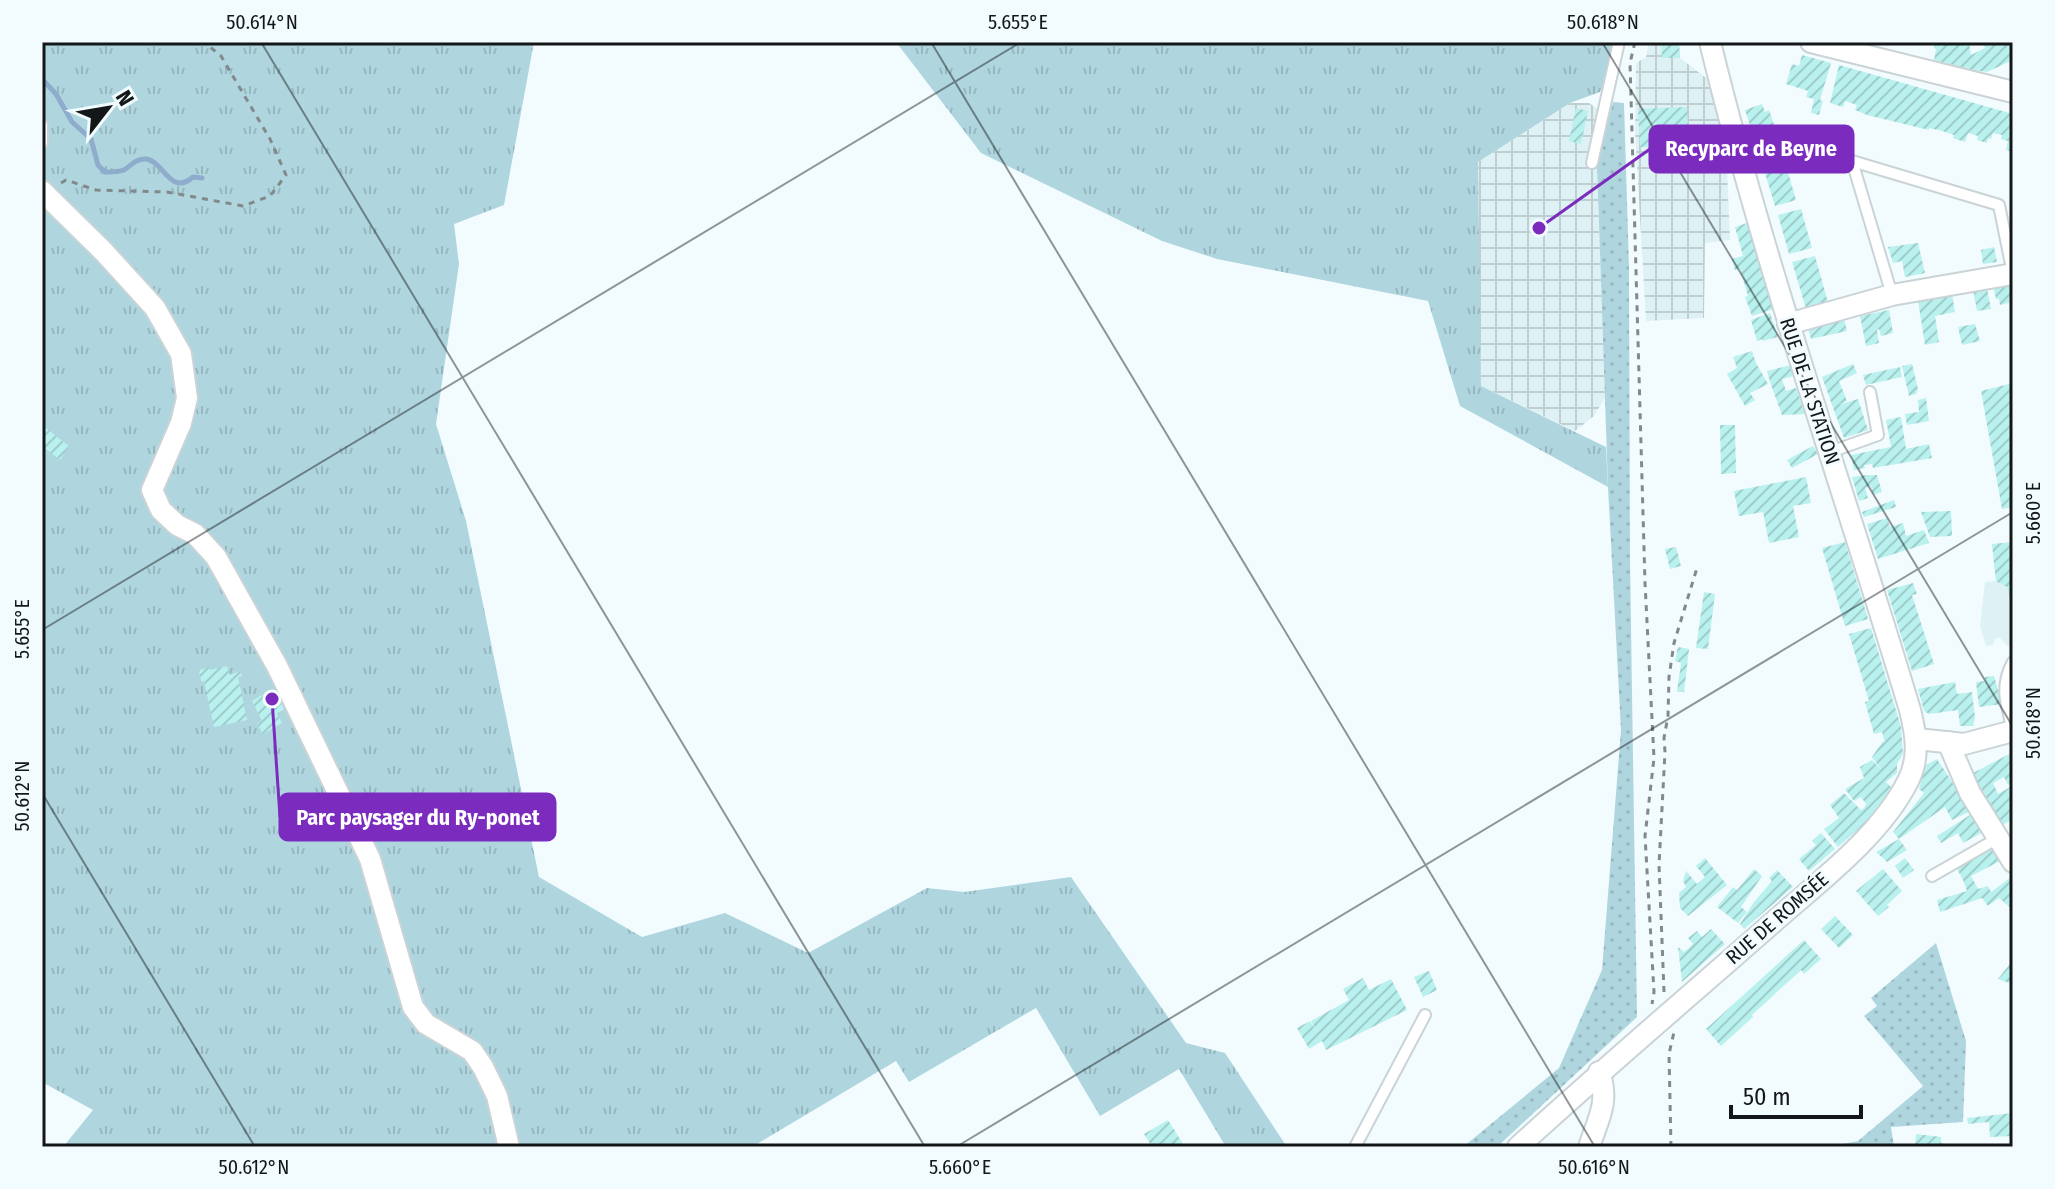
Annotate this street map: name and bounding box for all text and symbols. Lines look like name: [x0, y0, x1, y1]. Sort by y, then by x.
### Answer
text: 50.614°N: [226, 10, 298, 34]
text: 5.655°E: [988, 10, 1048, 34]
text: 50.618°N: [1567, 10, 1639, 34]
north arrow: [68, 68, 148, 148]
text: N: [110, 85, 140, 111]
callout: Recyparc de Beyne: [1650, 126, 1853, 172]
text: Recyparc de Beyne: [1665, 135, 1837, 162]
street label: RUE DE LA STATION: [1775, 315, 1845, 467]
text: 5.660°E: [2021, 482, 2045, 544]
text: 5.655°E: [10, 599, 34, 659]
text: 50.618°N: [2021, 687, 2045, 759]
text: 50.612°N: [10, 761, 34, 831]
callout: Parc paysager du Ry-ponet: [280, 794, 555, 840]
text: Parc paysager du Ry-ponet: [296, 804, 540, 831]
street label: RUE DE ROMSÉE: [1721, 867, 1833, 969]
scale bar: [1731, 1069, 1861, 1119]
text: 50 m: [1743, 1083, 1791, 1111]
text: 50.612°N: [219, 1155, 289, 1179]
text: 5.660°E: [929, 1155, 991, 1179]
text: 50.616°N: [1558, 1155, 1630, 1179]

